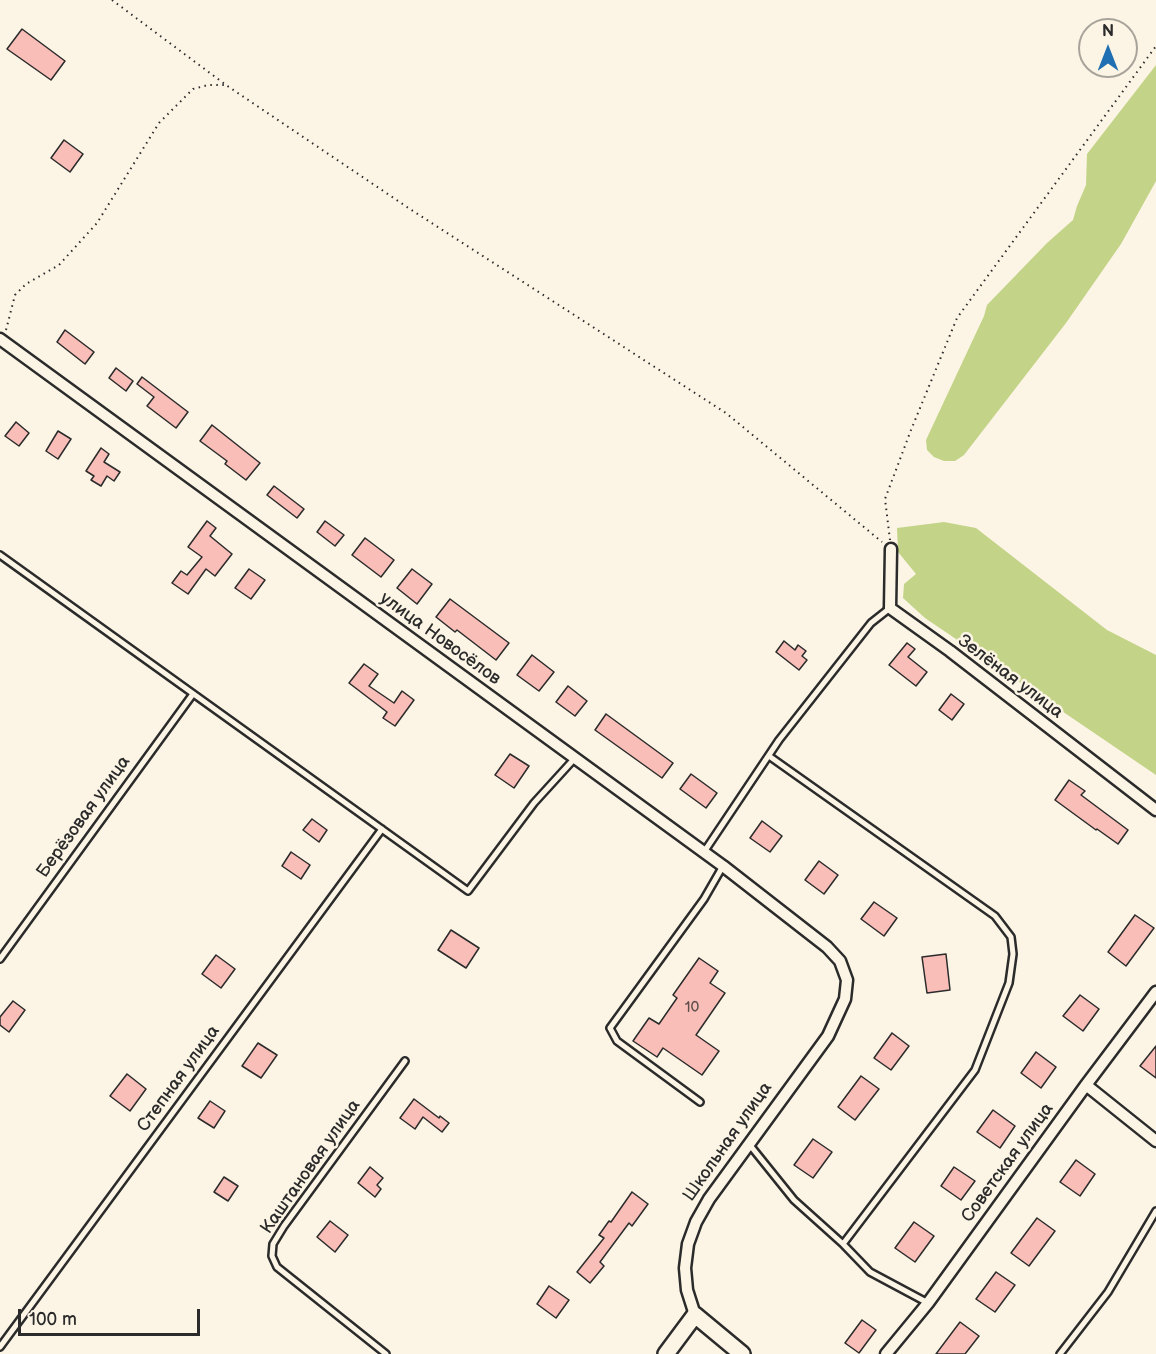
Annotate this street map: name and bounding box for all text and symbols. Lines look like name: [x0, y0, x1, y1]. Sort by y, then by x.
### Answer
north arrow: [1078, 18, 1138, 78]
text: N: [1102, 22, 1114, 41]
street label: улица Новосёлов: [375, 588, 505, 690]
street label: Зелёная улица: [953, 630, 1067, 724]
street label: Берёзовая улица: [33, 752, 135, 882]
house number: 10: [685, 999, 699, 1017]
street label: Степная улица: [133, 1021, 225, 1137]
street label: Школьная улица: [679, 1078, 777, 1206]
street label: Каштановая улица: [257, 1096, 365, 1238]
street label: Советская улица: [957, 1099, 1059, 1227]
scale bar: [21, 1297, 202, 1335]
text: 100 m: [29, 1309, 77, 1330]

